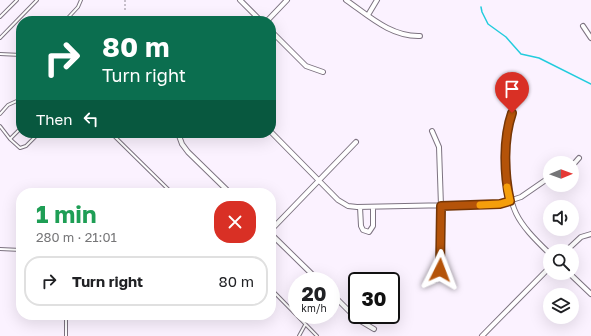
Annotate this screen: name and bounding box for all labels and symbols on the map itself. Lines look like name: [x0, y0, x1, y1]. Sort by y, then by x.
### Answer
pin: [495, 72, 529, 113]
north arrow: [543, 156, 579, 192]
position arrow: [419, 249, 461, 291]
speed limit sign: 30: [348, 272, 400, 324]

